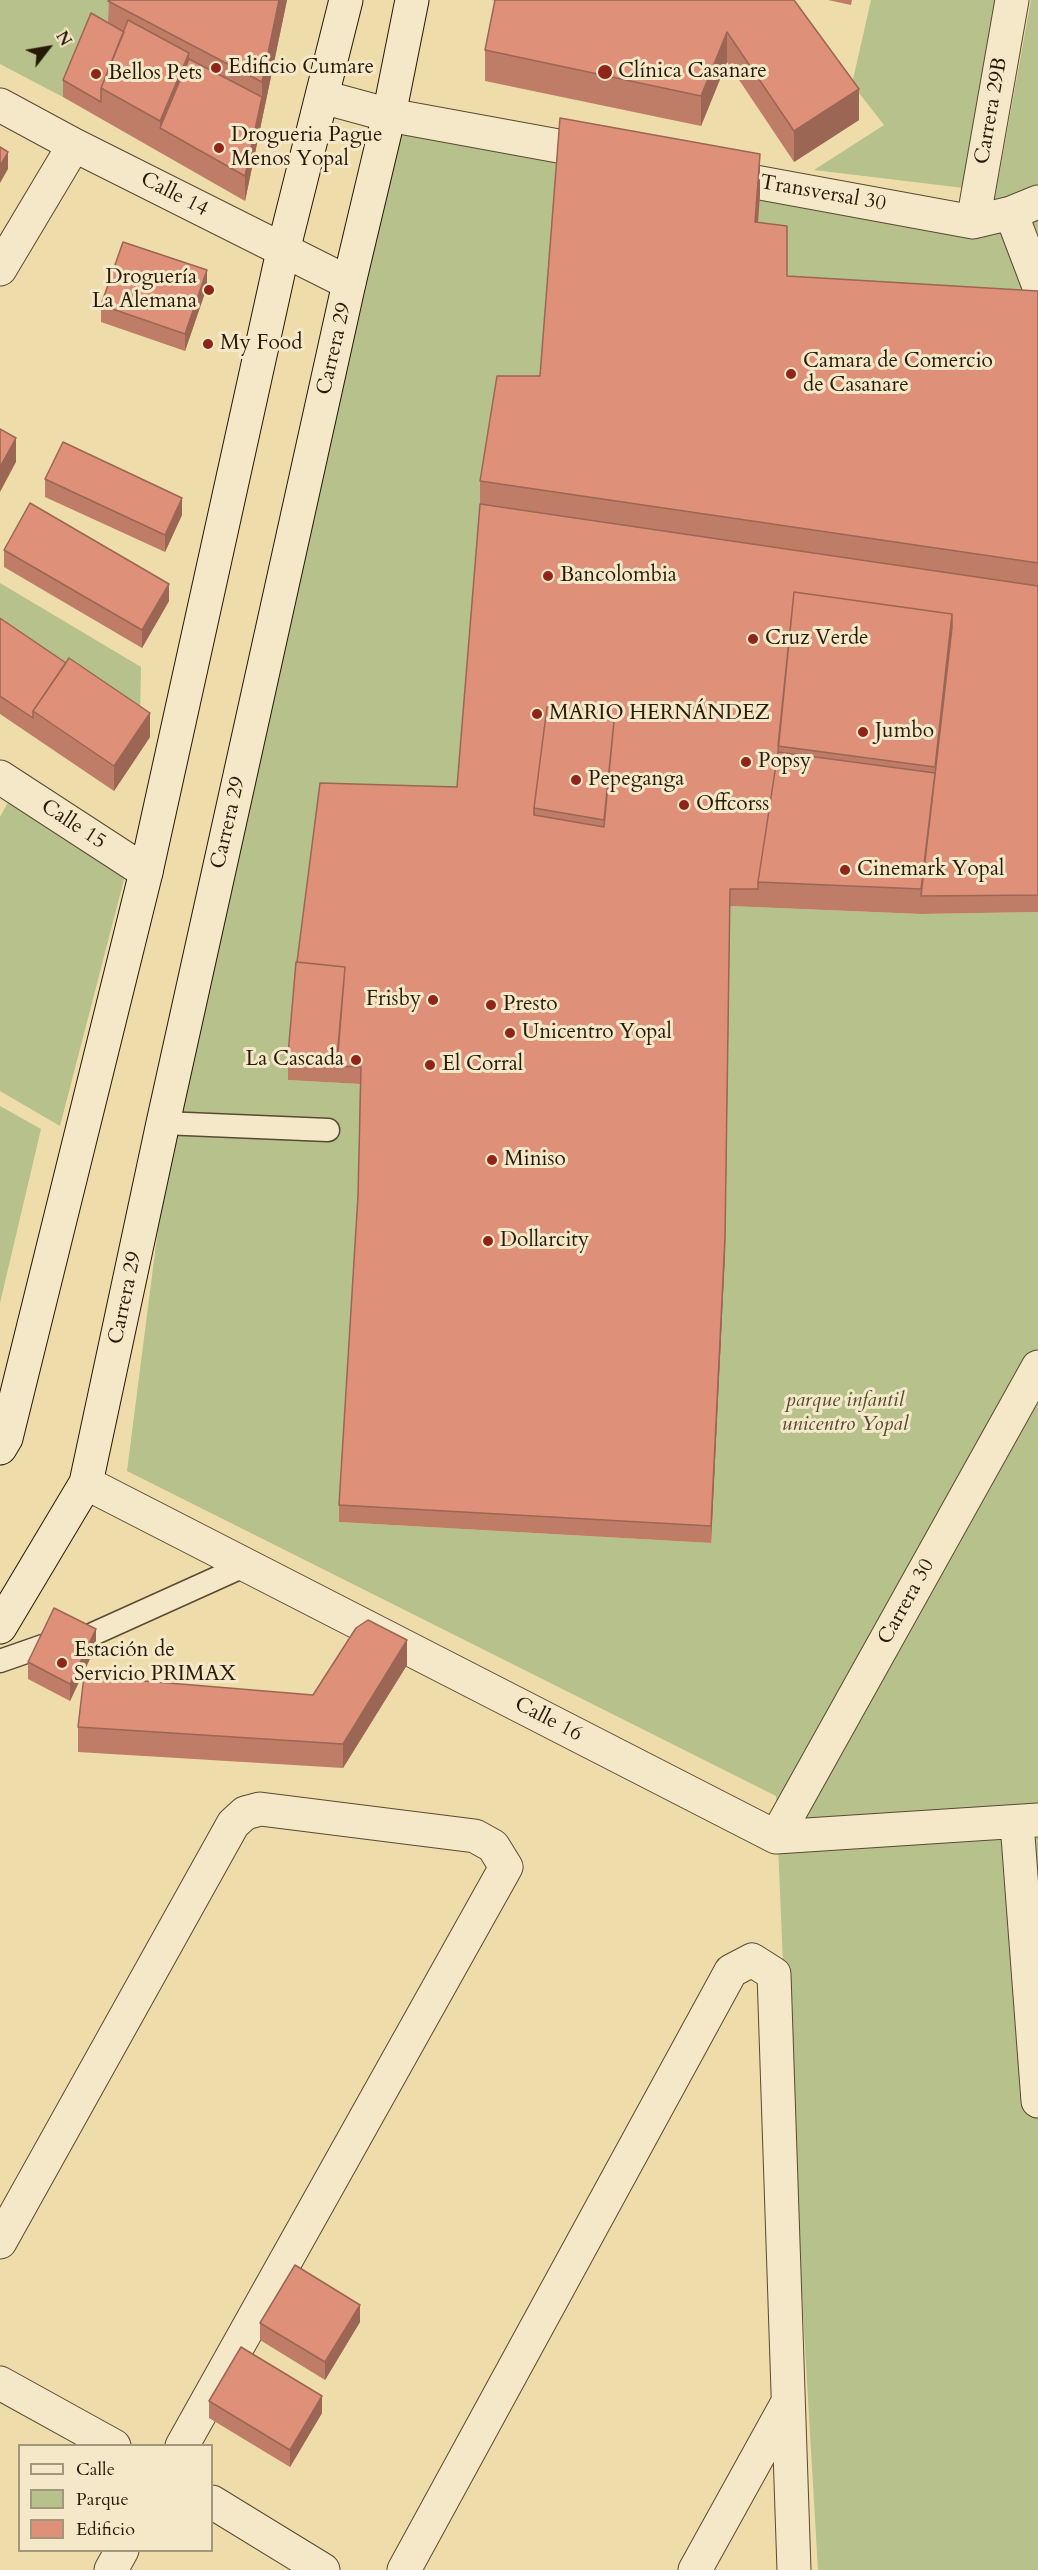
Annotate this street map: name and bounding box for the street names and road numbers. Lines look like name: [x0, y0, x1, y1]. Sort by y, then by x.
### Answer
street label: Carrera 29B: [970, 56, 1014, 166]
street label: Calle 14: [136, 167, 212, 223]
street label: Transversal 30: [758, 171, 888, 217]
street label: Carrera 29: [312, 300, 358, 398]
street label: Carrera 29: [206, 774, 252, 872]
street label: Calle 15: [36, 795, 110, 855]
street label: Carrera 29: [104, 1249, 148, 1347]
street label: Carrera 30: [873, 1555, 941, 1649]
street label: Calle 16: [510, 1692, 586, 1748]

